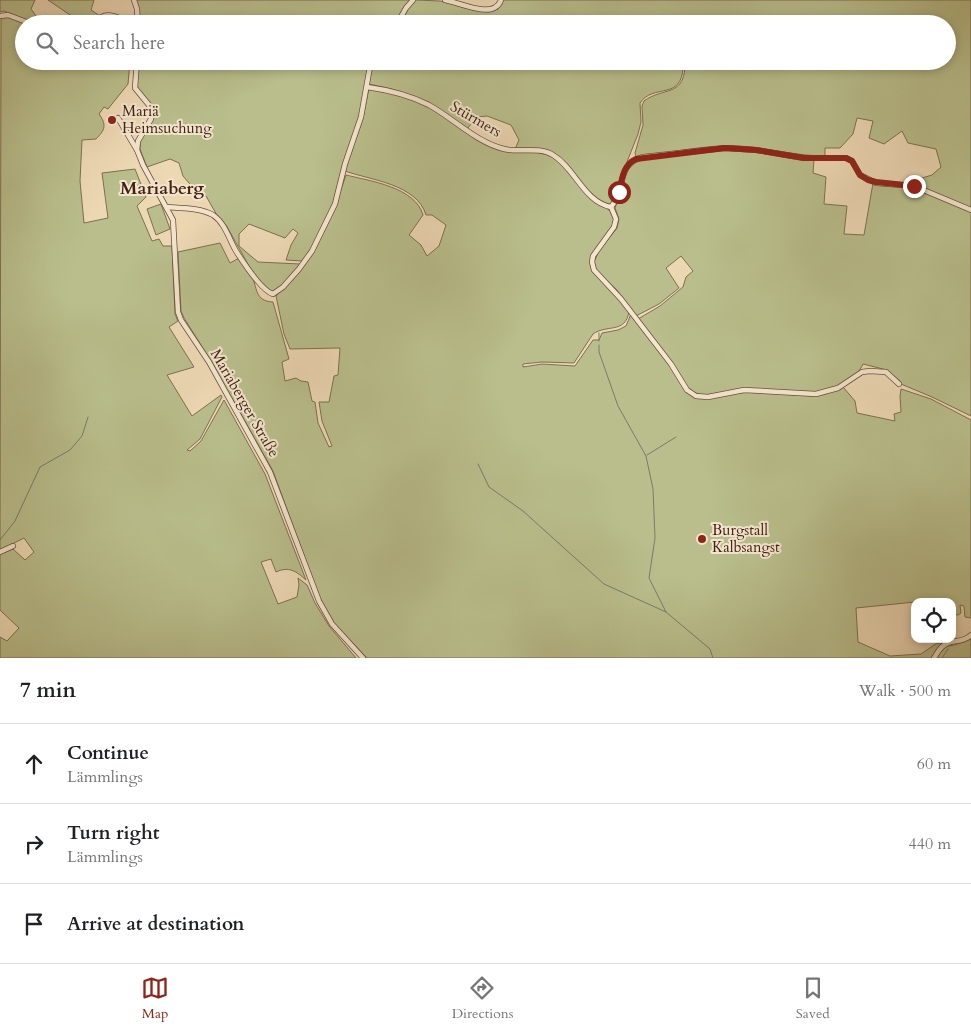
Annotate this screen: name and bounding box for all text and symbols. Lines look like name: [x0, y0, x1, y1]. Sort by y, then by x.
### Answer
search box: [15, 15, 956, 70]
icon: search: [33, 29, 61, 57]
text: Search here: [73, 30, 165, 56]
street label: Stürmers: [447, 96, 505, 142]
place label: Mariä Heimsuchung: [122, 101, 212, 138]
marker: Mariä Heimsuchung: [106, 114, 118, 126]
route end: [903, 175, 926, 198]
district label: Mariaberg: [120, 176, 204, 201]
route start: [608, 181, 631, 204]
street label: Mariaberger Straße: [206, 345, 284, 461]
place label: Burgstall Kalbsangst: [712, 520, 780, 557]
marker: Burgstall Kalbsangst: [696, 533, 708, 545]
map controls: [911, 598, 956, 643]
button: locate: [911, 598, 956, 643]
text: 7 min: [20, 676, 76, 705]
text: Walk · 500 m: [859, 680, 951, 702]
text: Continue: [67, 740, 149, 766]
icon: ahead: [20, 750, 48, 778]
text: 60 m: [917, 753, 951, 775]
text: Lämmlings: [67, 766, 143, 788]
text: Turn right: [67, 820, 159, 846]
icon: right: [20, 830, 48, 858]
text: 440 m: [909, 833, 951, 855]
text: Lämmlings: [67, 846, 143, 868]
icon: arrive: [20, 910, 48, 938]
text: Arrive at destination: [67, 911, 244, 937]
tab: Map: [141, 974, 169, 1023]
tab: Directions: [452, 974, 513, 1023]
tab: Saved: [796, 974, 830, 1023]

